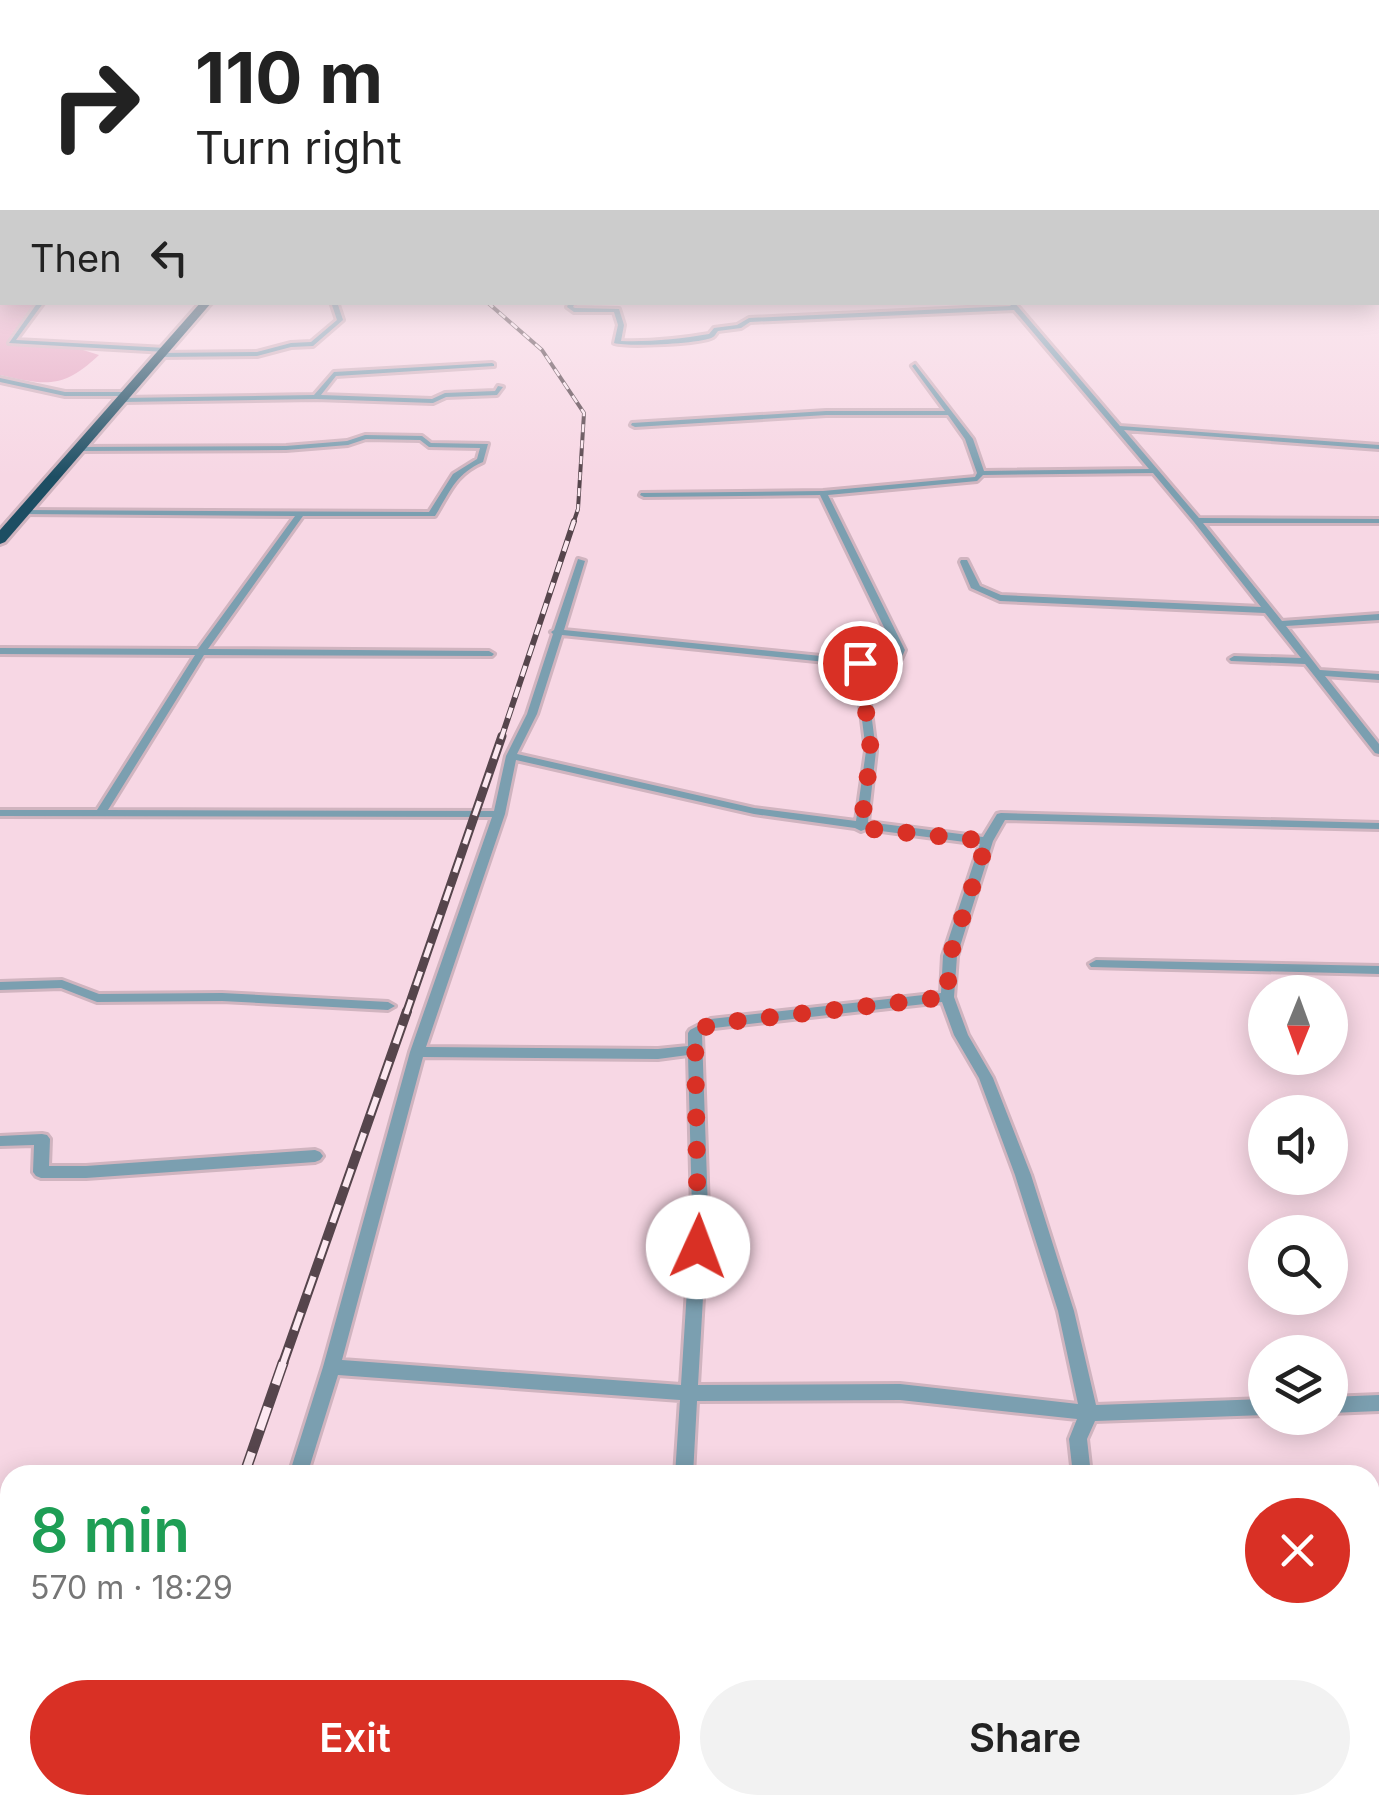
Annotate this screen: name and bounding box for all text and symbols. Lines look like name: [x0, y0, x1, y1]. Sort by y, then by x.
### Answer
text: 110 m: [195, 35, 383, 120]
icon: right: [30, 40, 160, 170]
text: Turn right: [195, 120, 402, 175]
icon: left: [142, 230, 197, 285]
text: Then: [30, 235, 122, 281]
pin: [818, 621, 903, 706]
icon: arrive: [833, 636, 888, 691]
north arrow: [1248, 975, 1348, 1075]
map controls: [1248, 975, 1348, 1435]
button: sound: [1248, 1095, 1348, 1195]
position arrow: [646, 1195, 750, 1299]
button: search: [1248, 1215, 1348, 1315]
button: layers: [1248, 1335, 1348, 1435]
text: 8 min: [30, 1494, 190, 1566]
button: close: [1245, 1498, 1350, 1603]
text: 570 m · 18:29: [30, 1568, 233, 1607]
button: Exit: [30, 1680, 680, 1795]
button: Share: [700, 1680, 1350, 1795]

